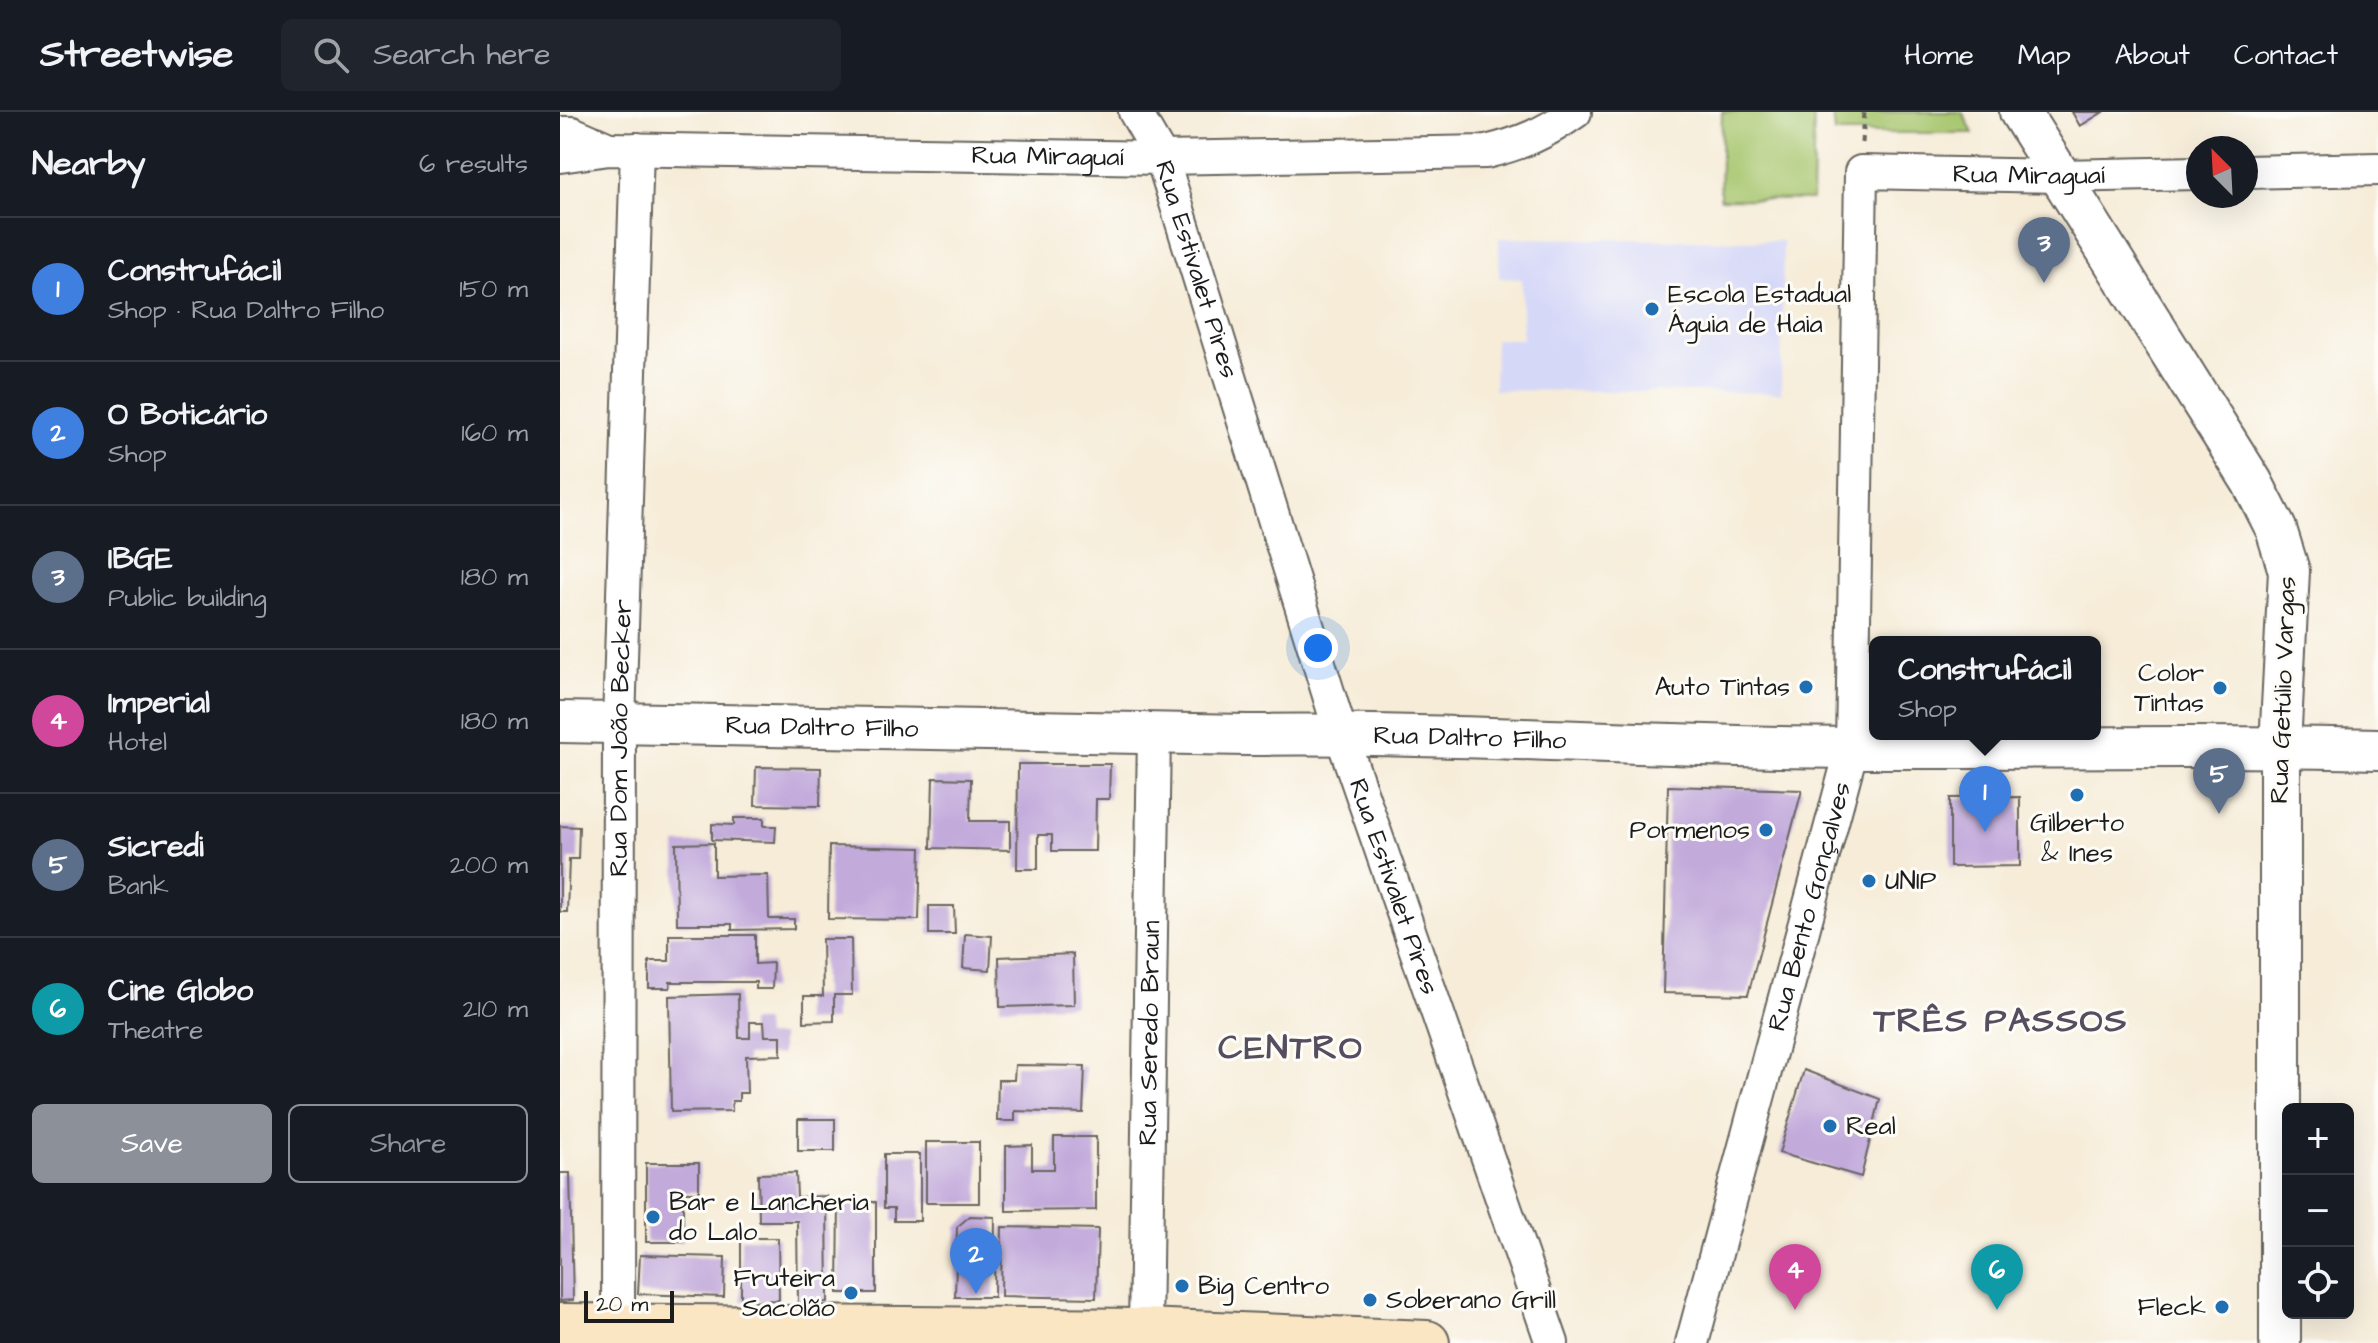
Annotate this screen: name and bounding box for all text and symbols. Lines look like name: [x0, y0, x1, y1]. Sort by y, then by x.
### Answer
search box: [281, 19, 841, 91]
text: Streetwise: [40, 29, 233, 81]
icon: search: [309, 33, 353, 77]
text: Search here: [373, 34, 550, 76]
text: Home: [1904, 36, 1974, 75]
text: Map: [2018, 36, 2071, 75]
text: About: [2115, 36, 2190, 75]
text: Contact: [2234, 36, 2338, 75]
north arrow: [2186, 136, 2258, 208]
street label: Rua Miraguaí: [971, 137, 1124, 177]
text: Nearby: [32, 140, 146, 188]
text: 6 results: [419, 146, 528, 182]
street label: Rua Estivalet Pires: [1146, 156, 1247, 383]
street label: Rua Miraguaí: [1952, 156, 2105, 196]
pin: 3: [2018, 217, 2070, 283]
text: Construfácil: [108, 250, 281, 292]
text: 1: [56, 271, 60, 307]
text: 150 m: [459, 271, 528, 307]
place label: Escola Estadual Águia de Haia: [1668, 276, 1851, 344]
text: Shop · Rua Daltro Filho: [108, 292, 384, 328]
marker: Escola Estadual Águia de Haia: [1643, 300, 1661, 318]
text: O Boticário: [108, 394, 267, 436]
text: 2: [51, 415, 65, 451]
text: 160 m: [461, 415, 528, 451]
text: Shop: [108, 436, 167, 472]
text: IBGE: [108, 538, 172, 580]
text: 3: [51, 559, 65, 595]
text: 180 m: [461, 559, 528, 595]
street label: Rua Getúlio Vargas: [2261, 576, 2307, 805]
text: Public building: [108, 580, 267, 616]
street label: Rua Dom João Becker: [601, 599, 641, 877]
your location: [1298, 628, 1338, 668]
popup: [1869, 636, 2101, 740]
text: Construfácil: [1898, 649, 2072, 691]
place label: Color Tintas: [2134, 655, 2204, 721]
place label: Auto Tintas: [1655, 669, 1790, 705]
marker: Auto Tintas: [1797, 678, 1815, 696]
marker: Color Tintas: [2211, 679, 2229, 697]
text: Imperial: [108, 682, 210, 724]
text: Shop: [1898, 691, 1957, 727]
text: 4: [49, 703, 67, 739]
text: 180 m: [461, 703, 528, 739]
street label: Rua Daltro Filho: [725, 707, 919, 747]
street label: Rua Daltro Filho: [1373, 717, 1567, 759]
text: Hotel: [108, 724, 167, 760]
pin: 5: [2193, 748, 2245, 814]
pin: 1: [1959, 766, 2011, 832]
street label: Rua Estivalet Pires: [1340, 774, 1448, 999]
street label: Rua Bento Gonçalves: [1759, 778, 1860, 1035]
marker: Gilberto & Ines: [2068, 786, 2086, 804]
place label: Gilberto & Ines: [2030, 805, 2124, 871]
place label: Pormenos: [1629, 812, 1750, 848]
marker: Pormenos: [1757, 821, 1775, 839]
text: Sicredi: [108, 826, 204, 868]
text: 5: [49, 847, 67, 883]
text: 200 m: [450, 847, 528, 883]
place label: UNIP: [1885, 863, 1937, 899]
text: Bank: [108, 868, 169, 904]
marker: UNIP: [1860, 872, 1878, 890]
street label: Rua Seredo Braun: [1130, 920, 1169, 1146]
text: Cine Globo: [108, 970, 253, 1012]
text: 6: [50, 991, 66, 1027]
text: 210 m: [463, 991, 528, 1027]
district label: TRÊS PASSOS: [1873, 997, 2128, 1045]
text: Theatre: [108, 1012, 203, 1048]
district label: CENTRO: [1218, 1024, 1364, 1072]
map controls: [2282, 1103, 2354, 1319]
button: +: [2282, 1103, 2354, 1175]
button: Save: [32, 1104, 272, 1183]
button: Share: [288, 1104, 528, 1183]
place label: Real: [1846, 1108, 1896, 1144]
marker: Real: [1821, 1117, 1839, 1135]
button: −: [2282, 1175, 2354, 1247]
place label: Bar e Lancheria do Lalo: [669, 1184, 869, 1250]
marker: Bar e Lancheria do Lalo: [644, 1208, 662, 1226]
pin: 2: [950, 1228, 1002, 1294]
pin: 4: [1769, 1244, 1821, 1310]
pin: 6: [1971, 1244, 2023, 1310]
button: locate: [2282, 1247, 2354, 1319]
place label: Fruteira Sacolão: [733, 1260, 835, 1326]
place label: Big Centro: [1198, 1268, 1330, 1306]
marker: Big Centro: [1173, 1277, 1191, 1295]
place label: Soberano Grill: [1386, 1282, 1556, 1318]
marker: Fruteira Sacolão: [842, 1284, 860, 1302]
scale bar: [584, 1287, 674, 1323]
text: 20 m: [596, 1289, 648, 1320]
place label: Fleck: [2137, 1289, 2206, 1325]
marker: Soberano Grill: [1361, 1291, 1379, 1309]
marker: Fleck: [2213, 1298, 2231, 1316]

